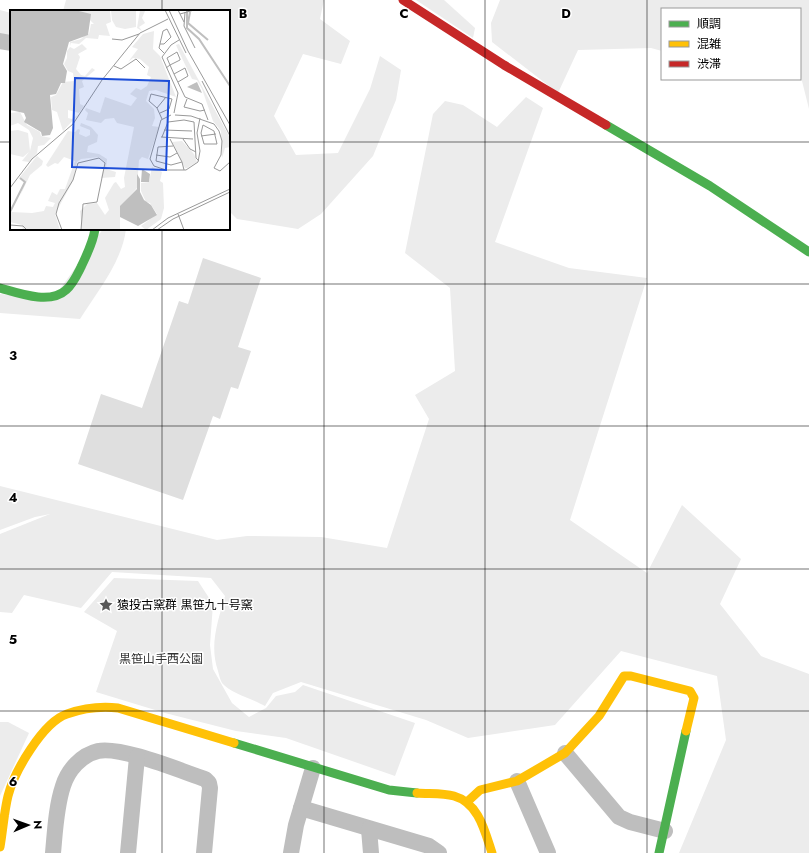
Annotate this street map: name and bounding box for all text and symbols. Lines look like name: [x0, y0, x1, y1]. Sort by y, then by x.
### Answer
text: B: [239, 4, 248, 23]
text: C: [399, 4, 409, 23]
text: D: [561, 4, 571, 23]
legend: [661, 8, 801, 80]
inset map: [10, 10, 230, 230]
text: 順調: [697, 15, 721, 33]
text: 混雑: [697, 35, 721, 53]
text: 渋滞: [697, 55, 721, 73]
text: 3: [9, 346, 17, 365]
text: 4: [8, 488, 18, 507]
place label: 猿投古窯群 黒笹九十号窯: [117, 596, 253, 614]
place icon: 猿投古窯群 黒笹九十号窯: [98, 597, 114, 613]
text: 5: [9, 630, 17, 649]
park label: 黒笹山手西公園: [119, 650, 203, 668]
text: 6: [9, 772, 18, 791]
north arrow: [8, 805, 48, 845]
text: N: [30, 820, 46, 829]

